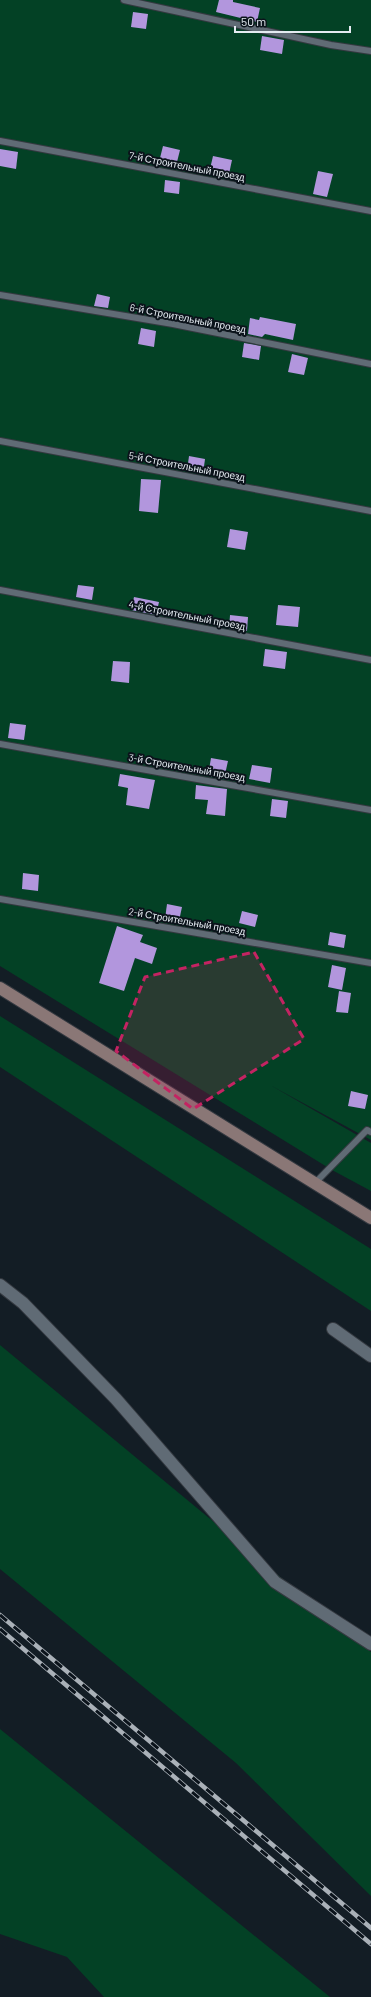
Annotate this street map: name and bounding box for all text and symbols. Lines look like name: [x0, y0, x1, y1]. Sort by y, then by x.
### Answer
scale bar: [235, 8, 350, 34]
text: 50 m: [241, 14, 266, 28]
street label: 7-й Строительный проезд: [128, 149, 246, 183]
street label: 6-й Строительный проезд: [129, 301, 247, 335]
street label: 5-й Строительный проезд: [128, 449, 246, 483]
street label: 4-й Строительный проезд: [128, 598, 247, 632]
street label: 3-й Строительный проезд: [128, 751, 246, 783]
street label: 2-й Строительный проезд: [128, 905, 247, 937]

